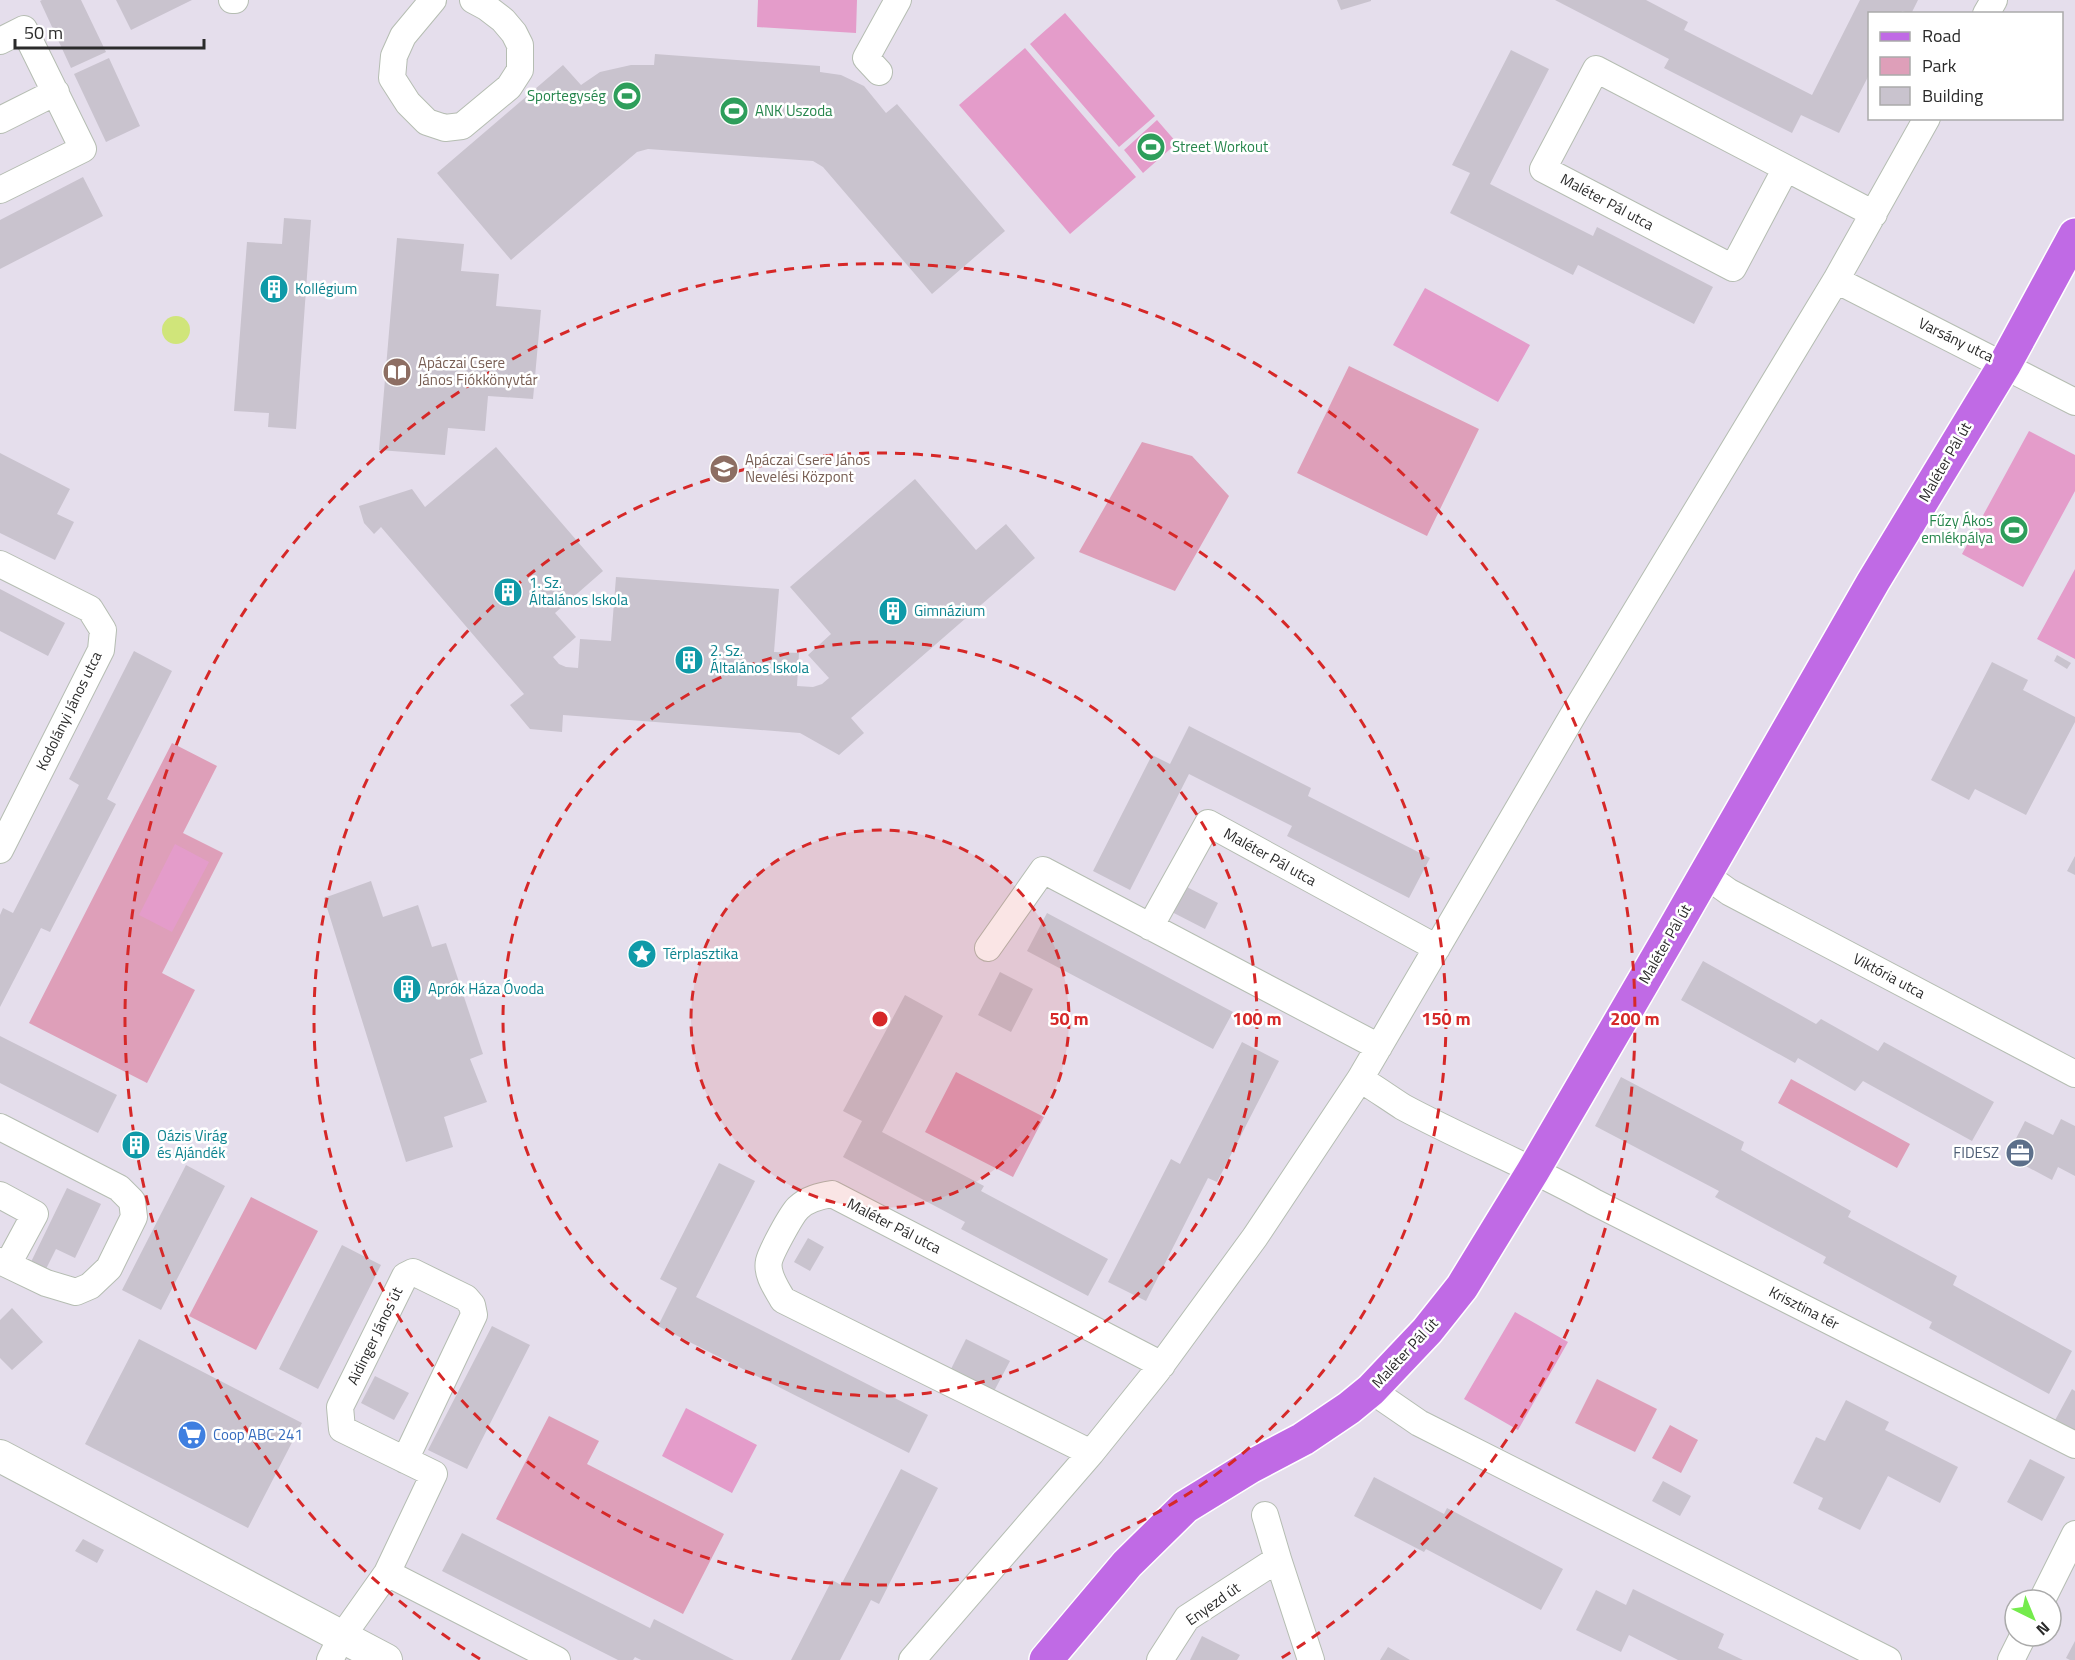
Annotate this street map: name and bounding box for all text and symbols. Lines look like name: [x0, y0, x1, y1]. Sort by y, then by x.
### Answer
scale bar: [15, 12, 204, 50]
legend: [1868, 12, 2063, 120]
text: 50 m: [24, 19, 63, 46]
text: Road: [1922, 22, 1961, 49]
text: Park: [1922, 52, 1957, 79]
sports icon: Sportegység: [611, 80, 643, 112]
text: Building: [1922, 82, 1983, 109]
place label: Sportegység: [527, 84, 606, 107]
sports icon: ANK Uszoda: [718, 95, 750, 127]
place label: ANK Uszoda: [755, 99, 833, 122]
sports icon: Street Workout: [1135, 131, 1167, 163]
place label: Street Workout: [1172, 135, 1269, 158]
street label: Maléter Pál utca: [1556, 167, 1658, 236]
building icon: Kollégium: [258, 273, 290, 305]
place label: Kollégium: [295, 277, 357, 300]
street label: Varsány utca: [1915, 311, 1998, 368]
place label: Apáczai Csere János Fiókkönyvtár: [418, 351, 538, 391]
library icon: Apáczai Csere János Fiókkönyvtár: [381, 356, 413, 388]
street label: Maléter Pál út: [1912, 417, 1977, 506]
place label: Apáczai Csere János Nevelési Központ: [745, 448, 870, 488]
school or university icon: Apáczai Csere János Nevelési Központ: [708, 453, 740, 485]
place label: Fűzy Ákos emlékpálya: [1921, 509, 1993, 549]
sports icon: Fűzy Ákos emlékpálya: [1998, 514, 2030, 546]
place label: 1. Sz. Általános Iskola: [529, 571, 628, 611]
building icon: 1. Sz. Általános Iskola: [492, 576, 524, 608]
building icon: Gimnázium: [877, 595, 909, 627]
place label: Gimnázium: [914, 599, 985, 622]
place label: 2. Sz. Általános Iskola: [710, 639, 809, 679]
building icon: 2. Sz. Általános Iskola: [673, 644, 705, 676]
street label: Kodolányi János utca: [30, 647, 108, 774]
street label: Maléter Pál utca: [1220, 822, 1321, 892]
street label: Maléter Pál út: [1632, 899, 1697, 988]
place icon: Térplasztika: [626, 938, 658, 970]
place label: Térplasztika: [663, 942, 739, 965]
street label: Viktória utca: [1849, 947, 1930, 1004]
building icon: Aprók Háza Óvoda: [391, 973, 423, 1005]
place label: Aprók Háza Óvoda: [428, 977, 544, 1000]
text: 50 m: [1049, 1005, 1089, 1032]
text: 100 m: [1232, 1005, 1282, 1032]
text: 150 m: [1421, 1005, 1471, 1032]
text: 200 m: [1610, 1005, 1660, 1032]
centre of rings: [870, 1009, 890, 1029]
place label: Oázis Virág és Ajándék: [157, 1124, 228, 1164]
building icon: Oázis Virág és Ajándék: [120, 1129, 152, 1161]
office icon: FIDESZ: [2004, 1137, 2036, 1169]
place label: FIDESZ: [1953, 1141, 1999, 1164]
street label: Maléter Pál utca: [843, 1192, 946, 1259]
street label: Krisztina tér: [1765, 1280, 1843, 1335]
street label: Aidinger János út: [341, 1282, 409, 1389]
street label: Maléter Pál út: [1366, 1312, 1444, 1393]
supermarket icon: Coop ABC 241: [176, 1419, 208, 1451]
place label: Coop ABC 241: [213, 1423, 303, 1446]
street label: Enyezd út: [1181, 1576, 1245, 1631]
north arrow: [2003, 1588, 2063, 1648]
text: N: [2031, 1616, 2055, 1642]

